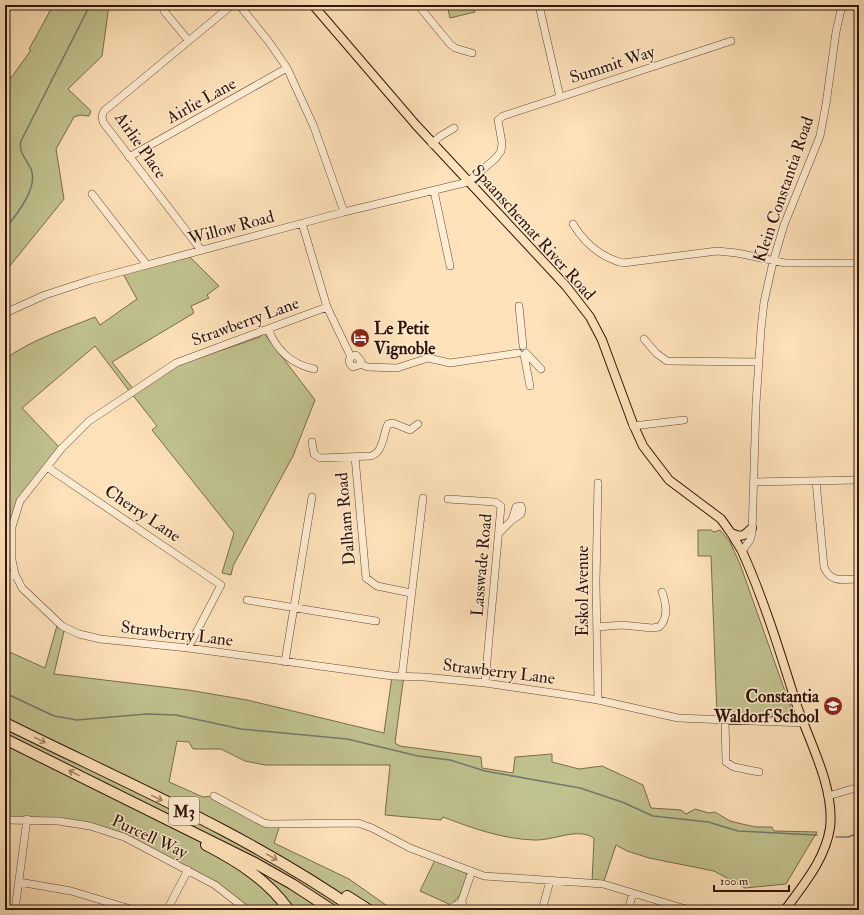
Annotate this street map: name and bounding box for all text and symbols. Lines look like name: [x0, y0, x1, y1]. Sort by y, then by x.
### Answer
street label: Summit Way: [567, 41, 658, 89]
street label: Airlie Lane: [162, 73, 240, 129]
street label: Airlie Place: [110, 107, 171, 183]
street label: Klein Constantia Road: [749, 113, 818, 265]
street label: Spaanschemat River Road: [466, 160, 600, 306]
street label: Willow Road: [185, 206, 277, 249]
street label: Strawberry Lane: [189, 292, 302, 352]
place label: Le Petit Vignoble: [373, 318, 436, 360]
hotel icon: Le Petit Vignoble: [349, 327, 371, 349]
street label: Dalham Road: [331, 471, 360, 566]
street label: Cherry Lane: [100, 480, 185, 547]
street label: Lasswade Road: [467, 512, 496, 617]
street label: Eskol Avenue: [572, 545, 593, 637]
street label: Strawberry Lane: [119, 616, 234, 652]
street label: Strawberry Lane: [441, 654, 556, 690]
place label: Constantia Waldorf School: [713, 686, 820, 727]
school or university icon: Constantia Waldorf School: [822, 695, 844, 717]
one-way arrow: [34, 737, 46, 744]
one-way arrow: [68, 769, 80, 776]
one-way arrow: [150, 795, 162, 802]
road number: M3: [169, 797, 199, 825]
street label: Purcell Way: [108, 810, 192, 864]
one-way arrow: [266, 853, 278, 861]
scale bar: [714, 867, 789, 893]
text: 100 m: [720, 874, 749, 889]

